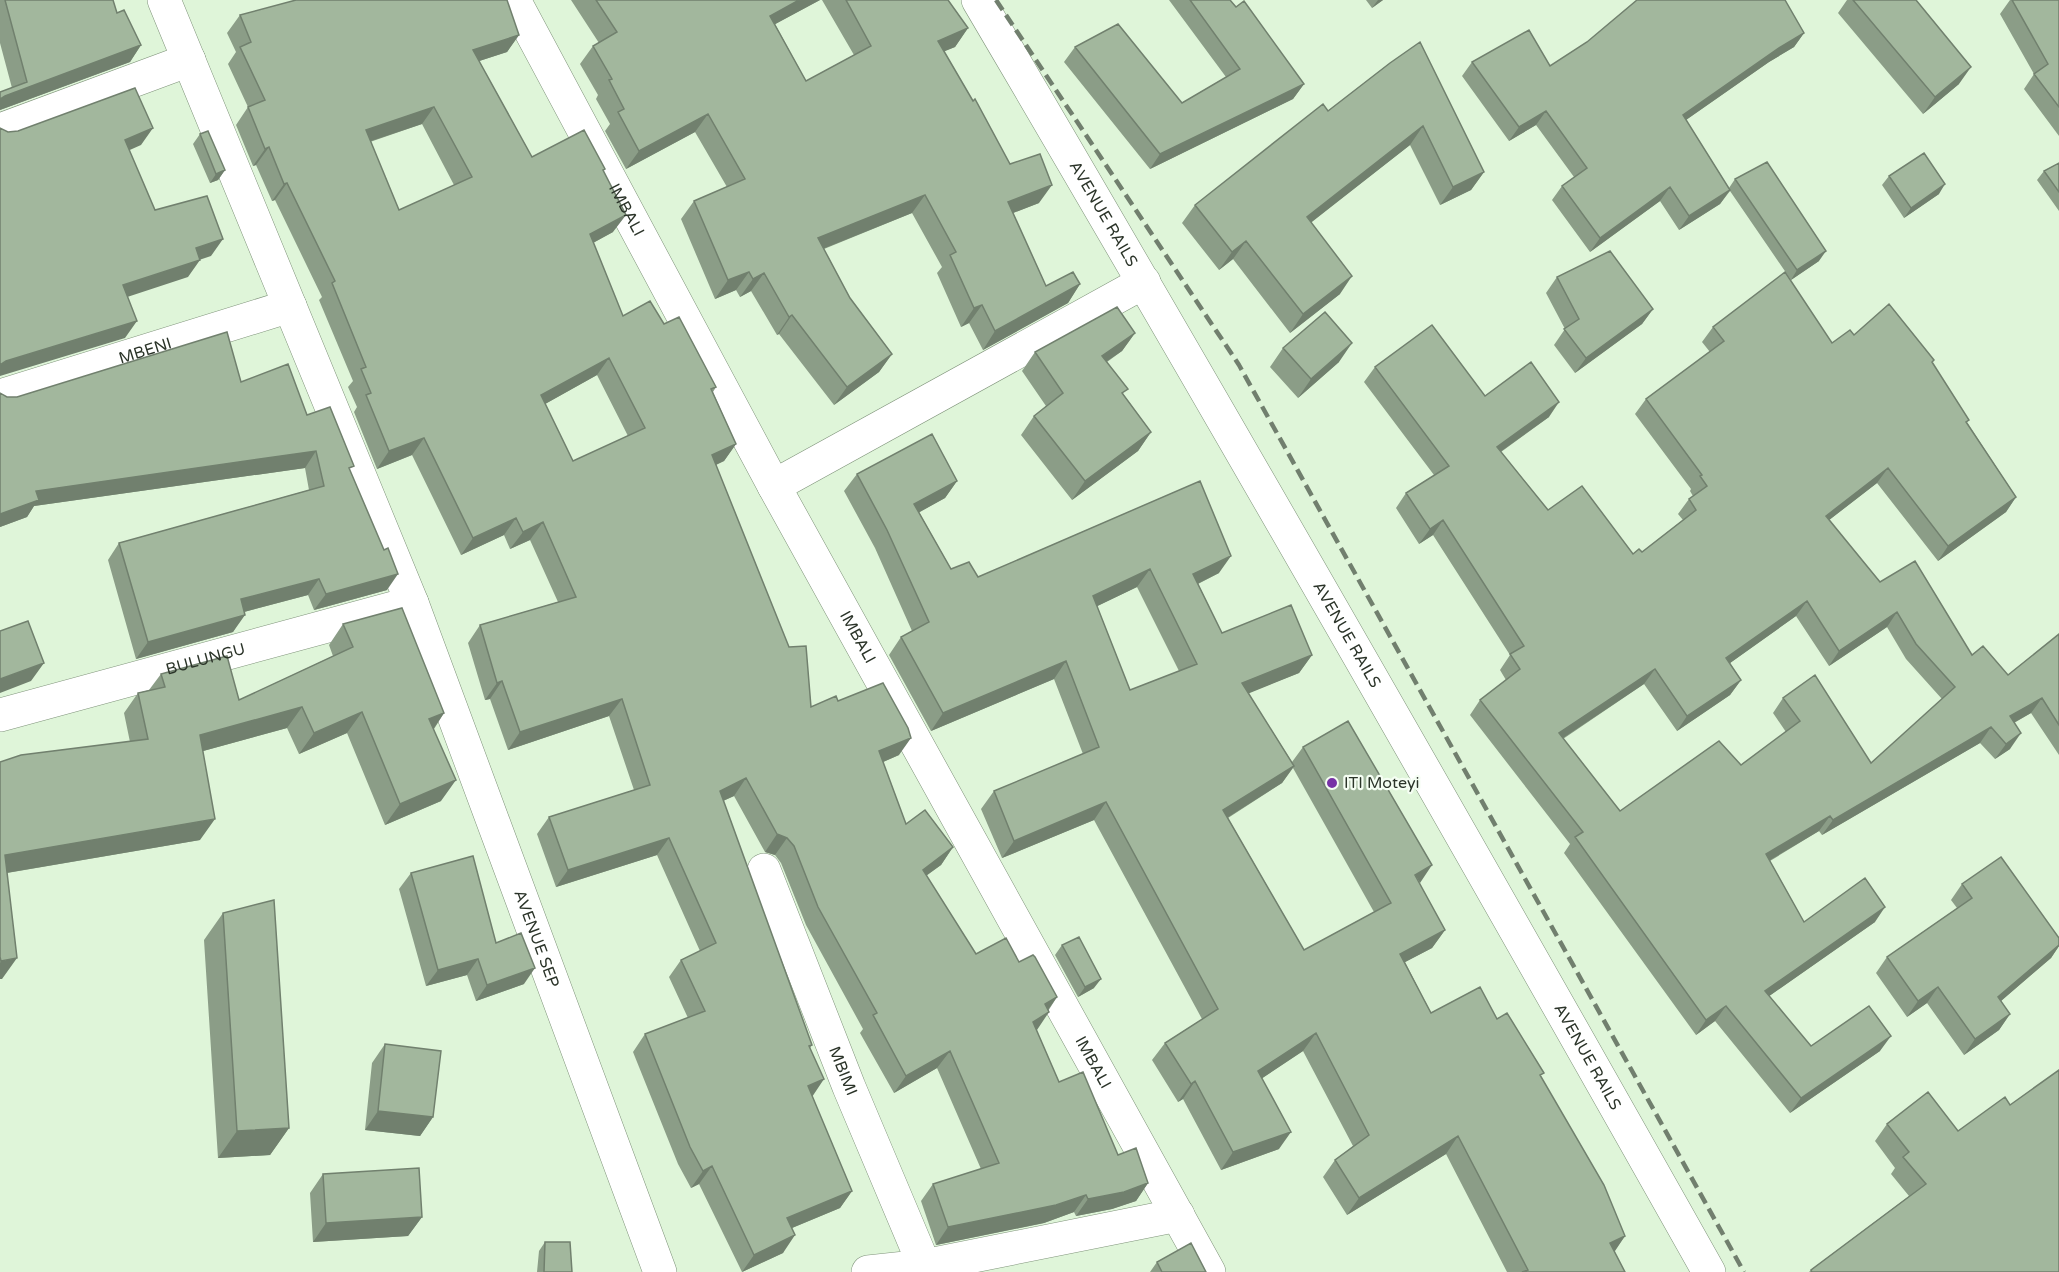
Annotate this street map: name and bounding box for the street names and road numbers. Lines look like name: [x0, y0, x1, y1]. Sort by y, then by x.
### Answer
street label: AVENUE RAILS: [1065, 158, 1142, 270]
street label: IMBALI: [604, 180, 648, 240]
street label: MBENI: [116, 333, 174, 369]
street label: AVENUE RAILS: [1308, 578, 1385, 691]
street label: IMBALI: [835, 608, 880, 667]
street label: BULUNGU: [164, 639, 247, 679]
street label: AVENUE SEP: [509, 887, 564, 991]
street label: AVENUE RAILS: [1549, 1000, 1626, 1114]
street label: IMBALI: [1071, 1033, 1116, 1092]
street label: MBIMI: [824, 1044, 862, 1099]

